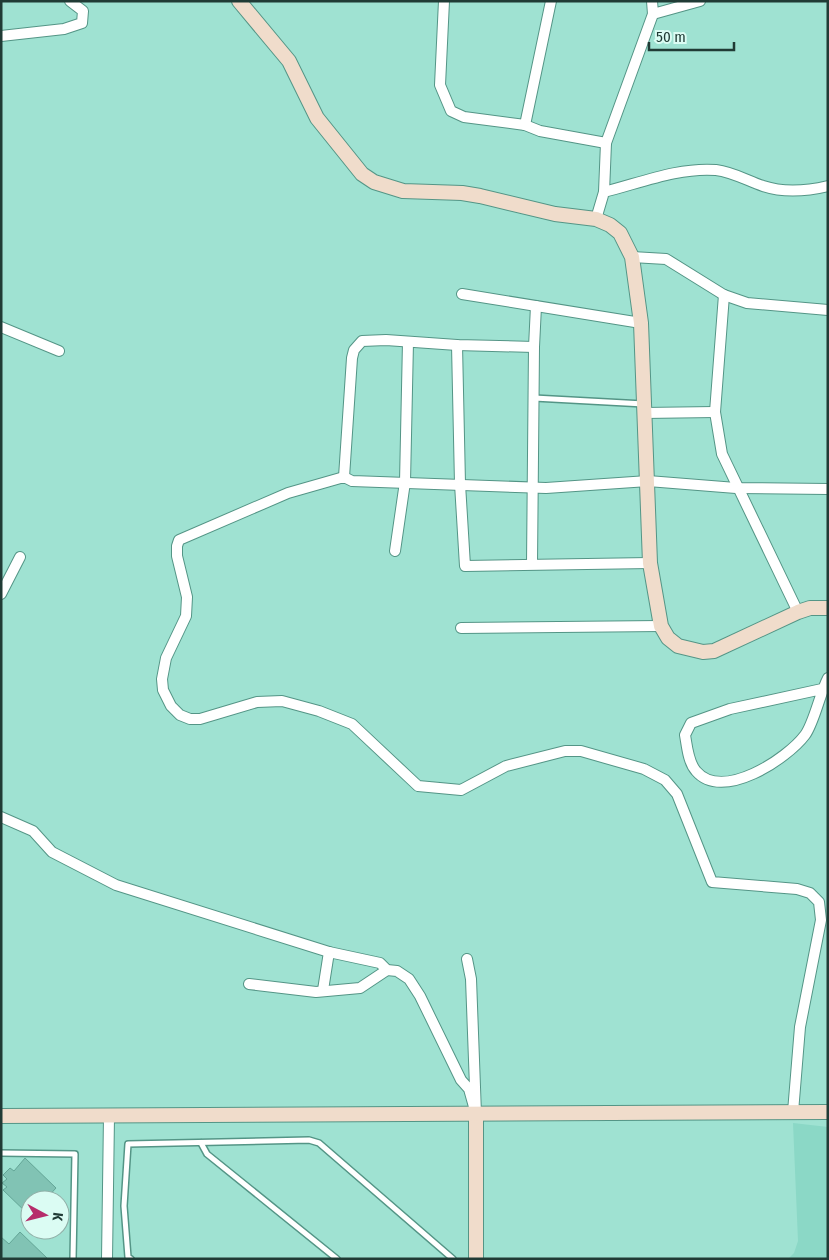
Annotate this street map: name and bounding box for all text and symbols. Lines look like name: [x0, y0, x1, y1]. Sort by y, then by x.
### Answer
scale bar: [649, 20, 734, 52]
text: 50 m: [656, 28, 686, 46]
north arrow: [20, 1190, 70, 1240]
text: K: [48, 1211, 66, 1222]

